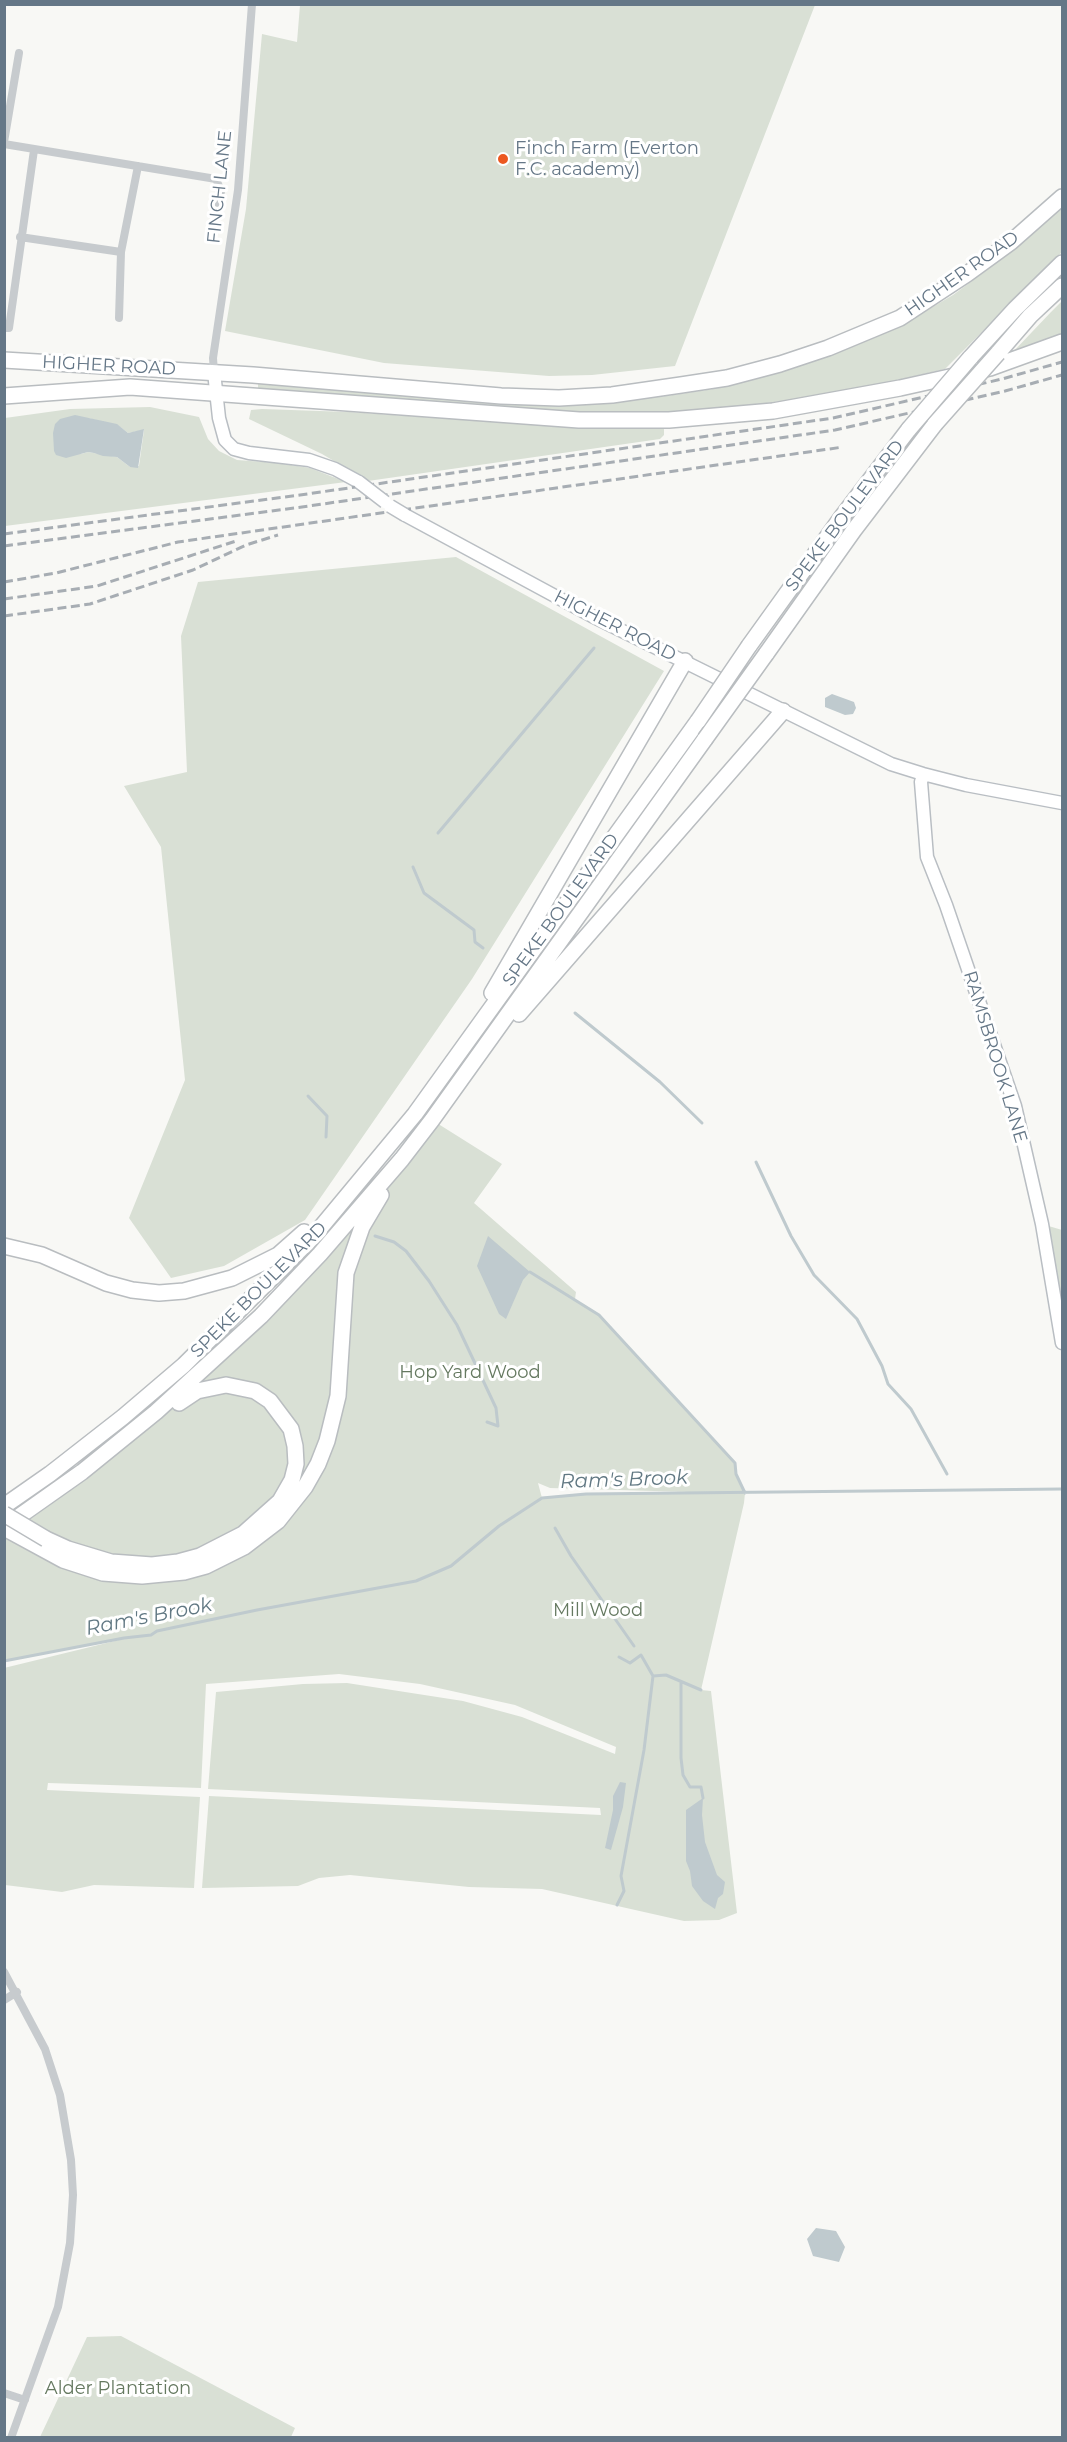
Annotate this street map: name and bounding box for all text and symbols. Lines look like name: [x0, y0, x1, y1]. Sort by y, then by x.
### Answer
street label: FINCH LANE: [203, 129, 237, 245]
place label: Finch Farm (Everton F.C. academy): [515, 138, 699, 180]
marker: Finch Farm (Everton F.C. academy): [496, 152, 510, 166]
street label: HIGHER ROAD: [901, 227, 1023, 321]
street label: HIGHER ROAD: [41, 352, 177, 380]
street label: SPEKE BOULEVARD: [781, 436, 909, 596]
street label: HIGHER ROAD: [550, 586, 680, 666]
street label: SPEKE BOULEVARD: [498, 829, 624, 991]
street label: RAMSBROOK LANE: [959, 968, 1031, 1146]
street label: SPEKE BOULEVARD: [186, 1217, 332, 1363]
park label: Hop Yard Wood: [399, 1362, 541, 1384]
water label: Ram's Brook: [560, 1466, 688, 1494]
water label: Ram's Brook: [84, 1593, 214, 1641]
park label: Mill Wood: [553, 1600, 643, 1622]
park label: Alder Plantation: [45, 2378, 191, 2400]

